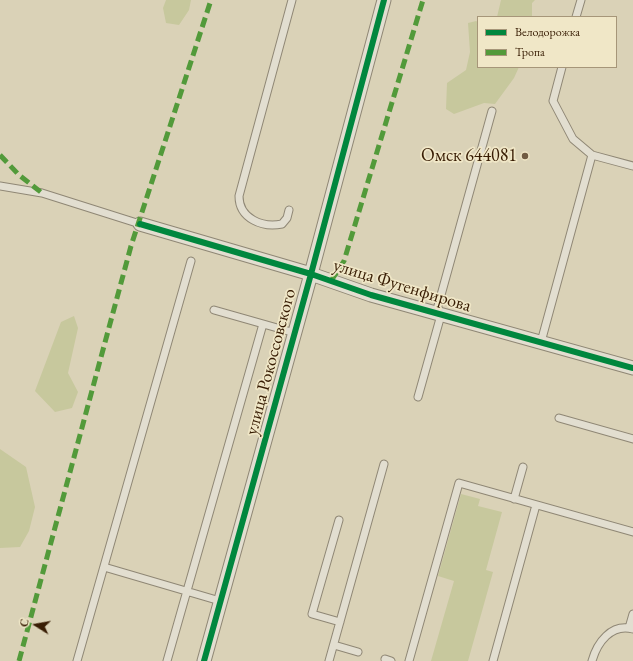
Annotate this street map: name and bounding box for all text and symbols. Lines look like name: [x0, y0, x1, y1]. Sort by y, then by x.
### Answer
legend: [477, 16, 617, 68]
text: Велодорожка: [515, 24, 580, 40]
text: Тропа: [515, 44, 545, 60]
place label: Омск 644081: [421, 145, 517, 167]
marker: Омск 644081: [520, 151, 530, 161]
street label: улица Фугенфирова: [330, 255, 474, 317]
street label: улица Рокоссовского: [241, 286, 301, 438]
north arrow: [16, 605, 56, 645]
text: С: [17, 618, 32, 628]

